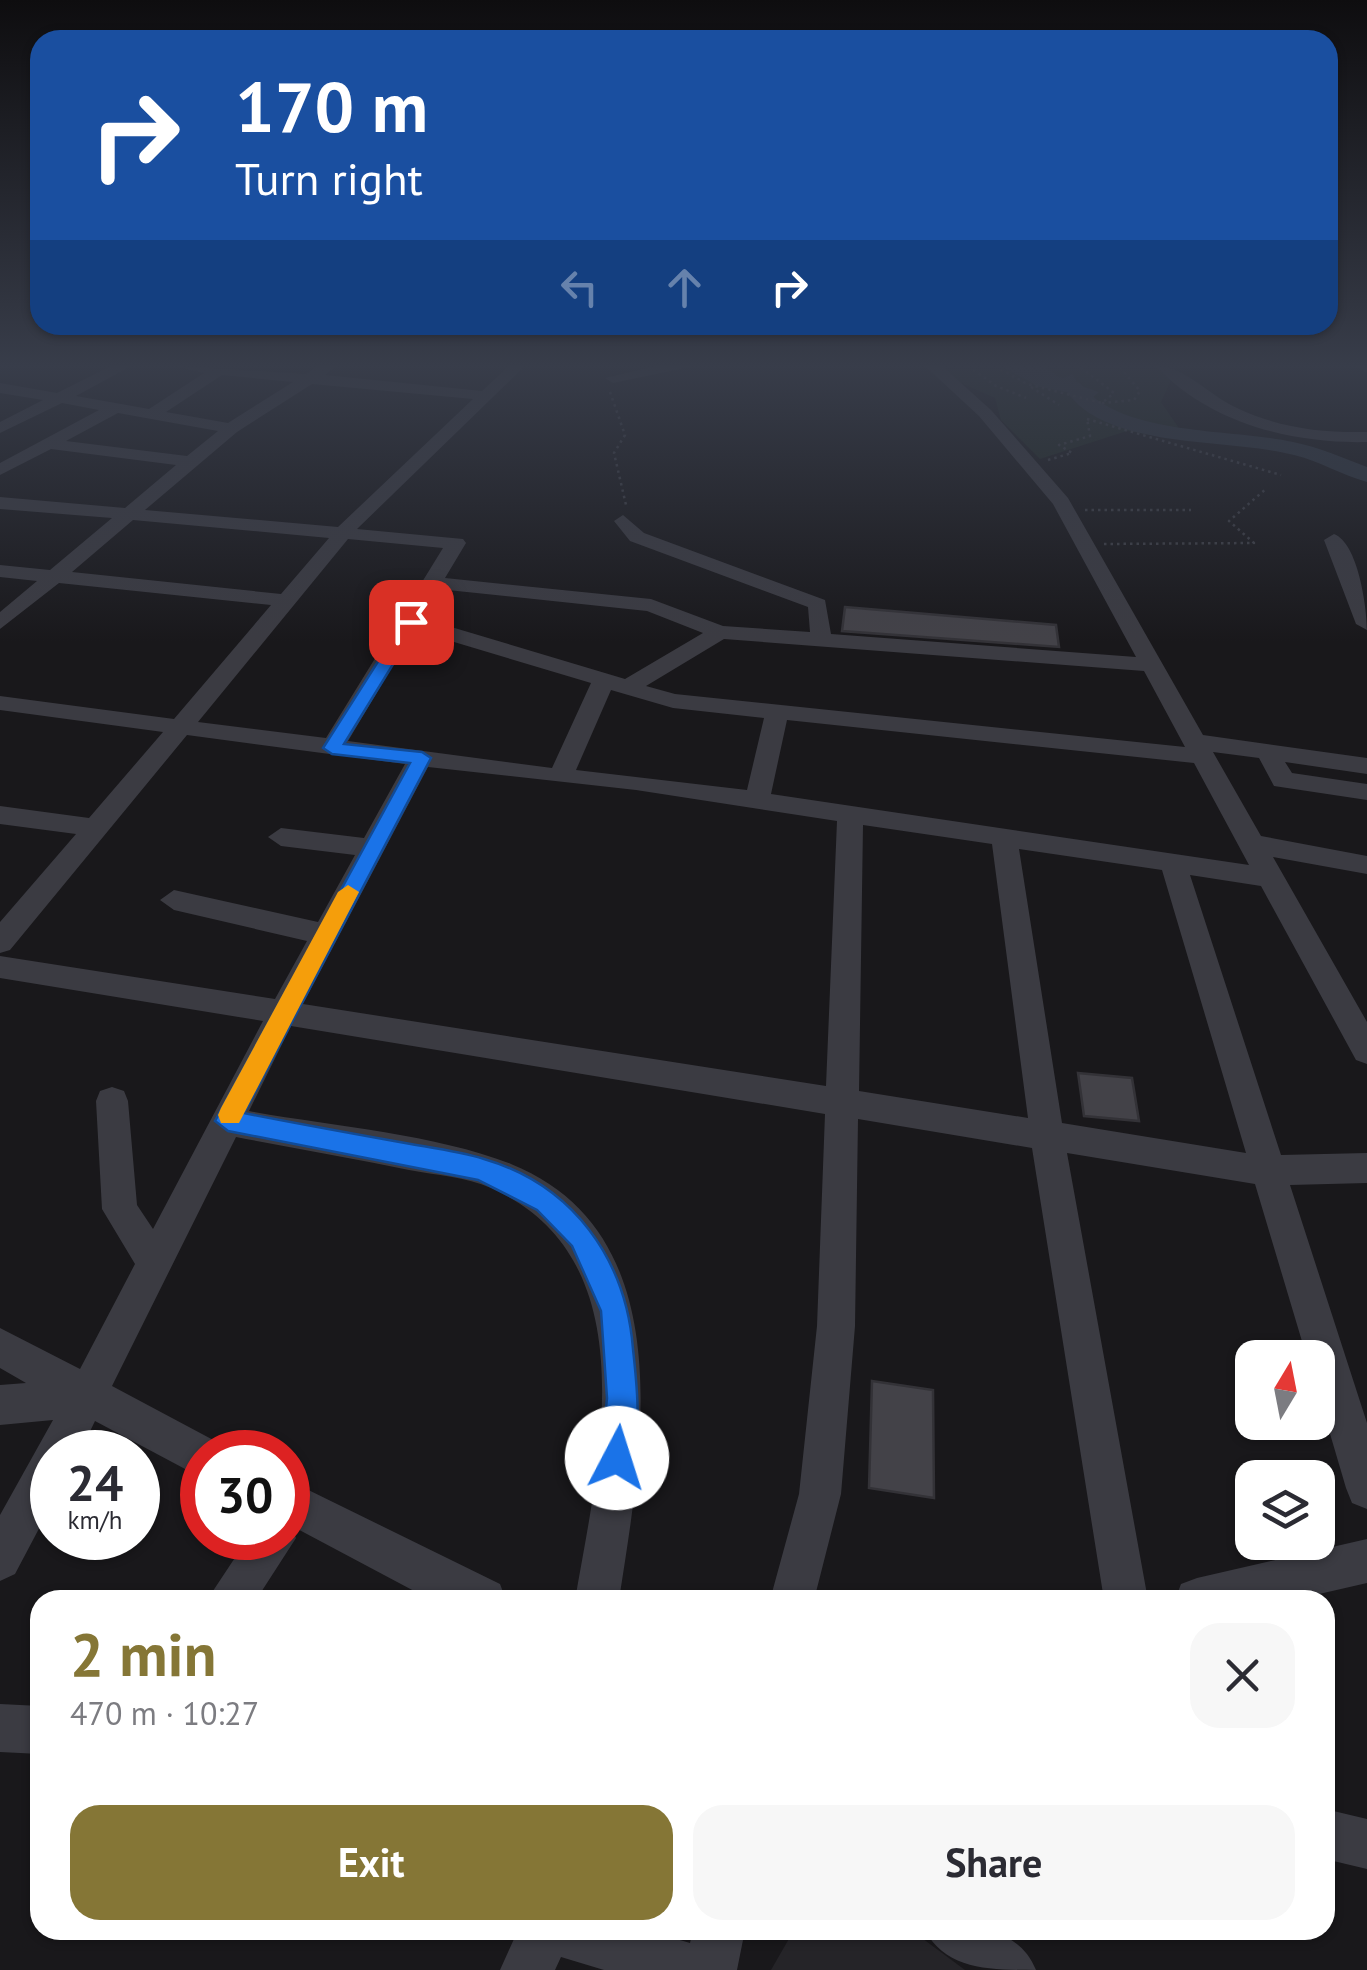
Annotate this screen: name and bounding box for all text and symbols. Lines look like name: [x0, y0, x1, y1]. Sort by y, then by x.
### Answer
text: 170 m: [235, 61, 428, 151]
icon: right: [70, 70, 200, 200]
text: Turn right: [235, 149, 423, 207]
icon: left: [552, 260, 607, 315]
icon: ahead: [657, 260, 712, 315]
icon: right: [762, 260, 817, 315]
pin: [369, 580, 454, 665]
icon: arrive: [384, 595, 439, 650]
north arrow: [1235, 1340, 1335, 1440]
map controls: [1235, 1340, 1335, 1560]
position arrow: [565, 1406, 669, 1510]
speed limit sign: 30: [180, 1430, 310, 1560]
text: 24: [67, 1450, 123, 1515]
button: layers: [1235, 1460, 1335, 1560]
text: km/h: [68, 1504, 122, 1536]
text: 2 min: [70, 1615, 216, 1693]
button: close: [1190, 1623, 1295, 1728]
text: 470 m · 10:27: [70, 1692, 259, 1734]
button: Exit: [70, 1805, 673, 1920]
button: Share: [693, 1805, 1295, 1920]

